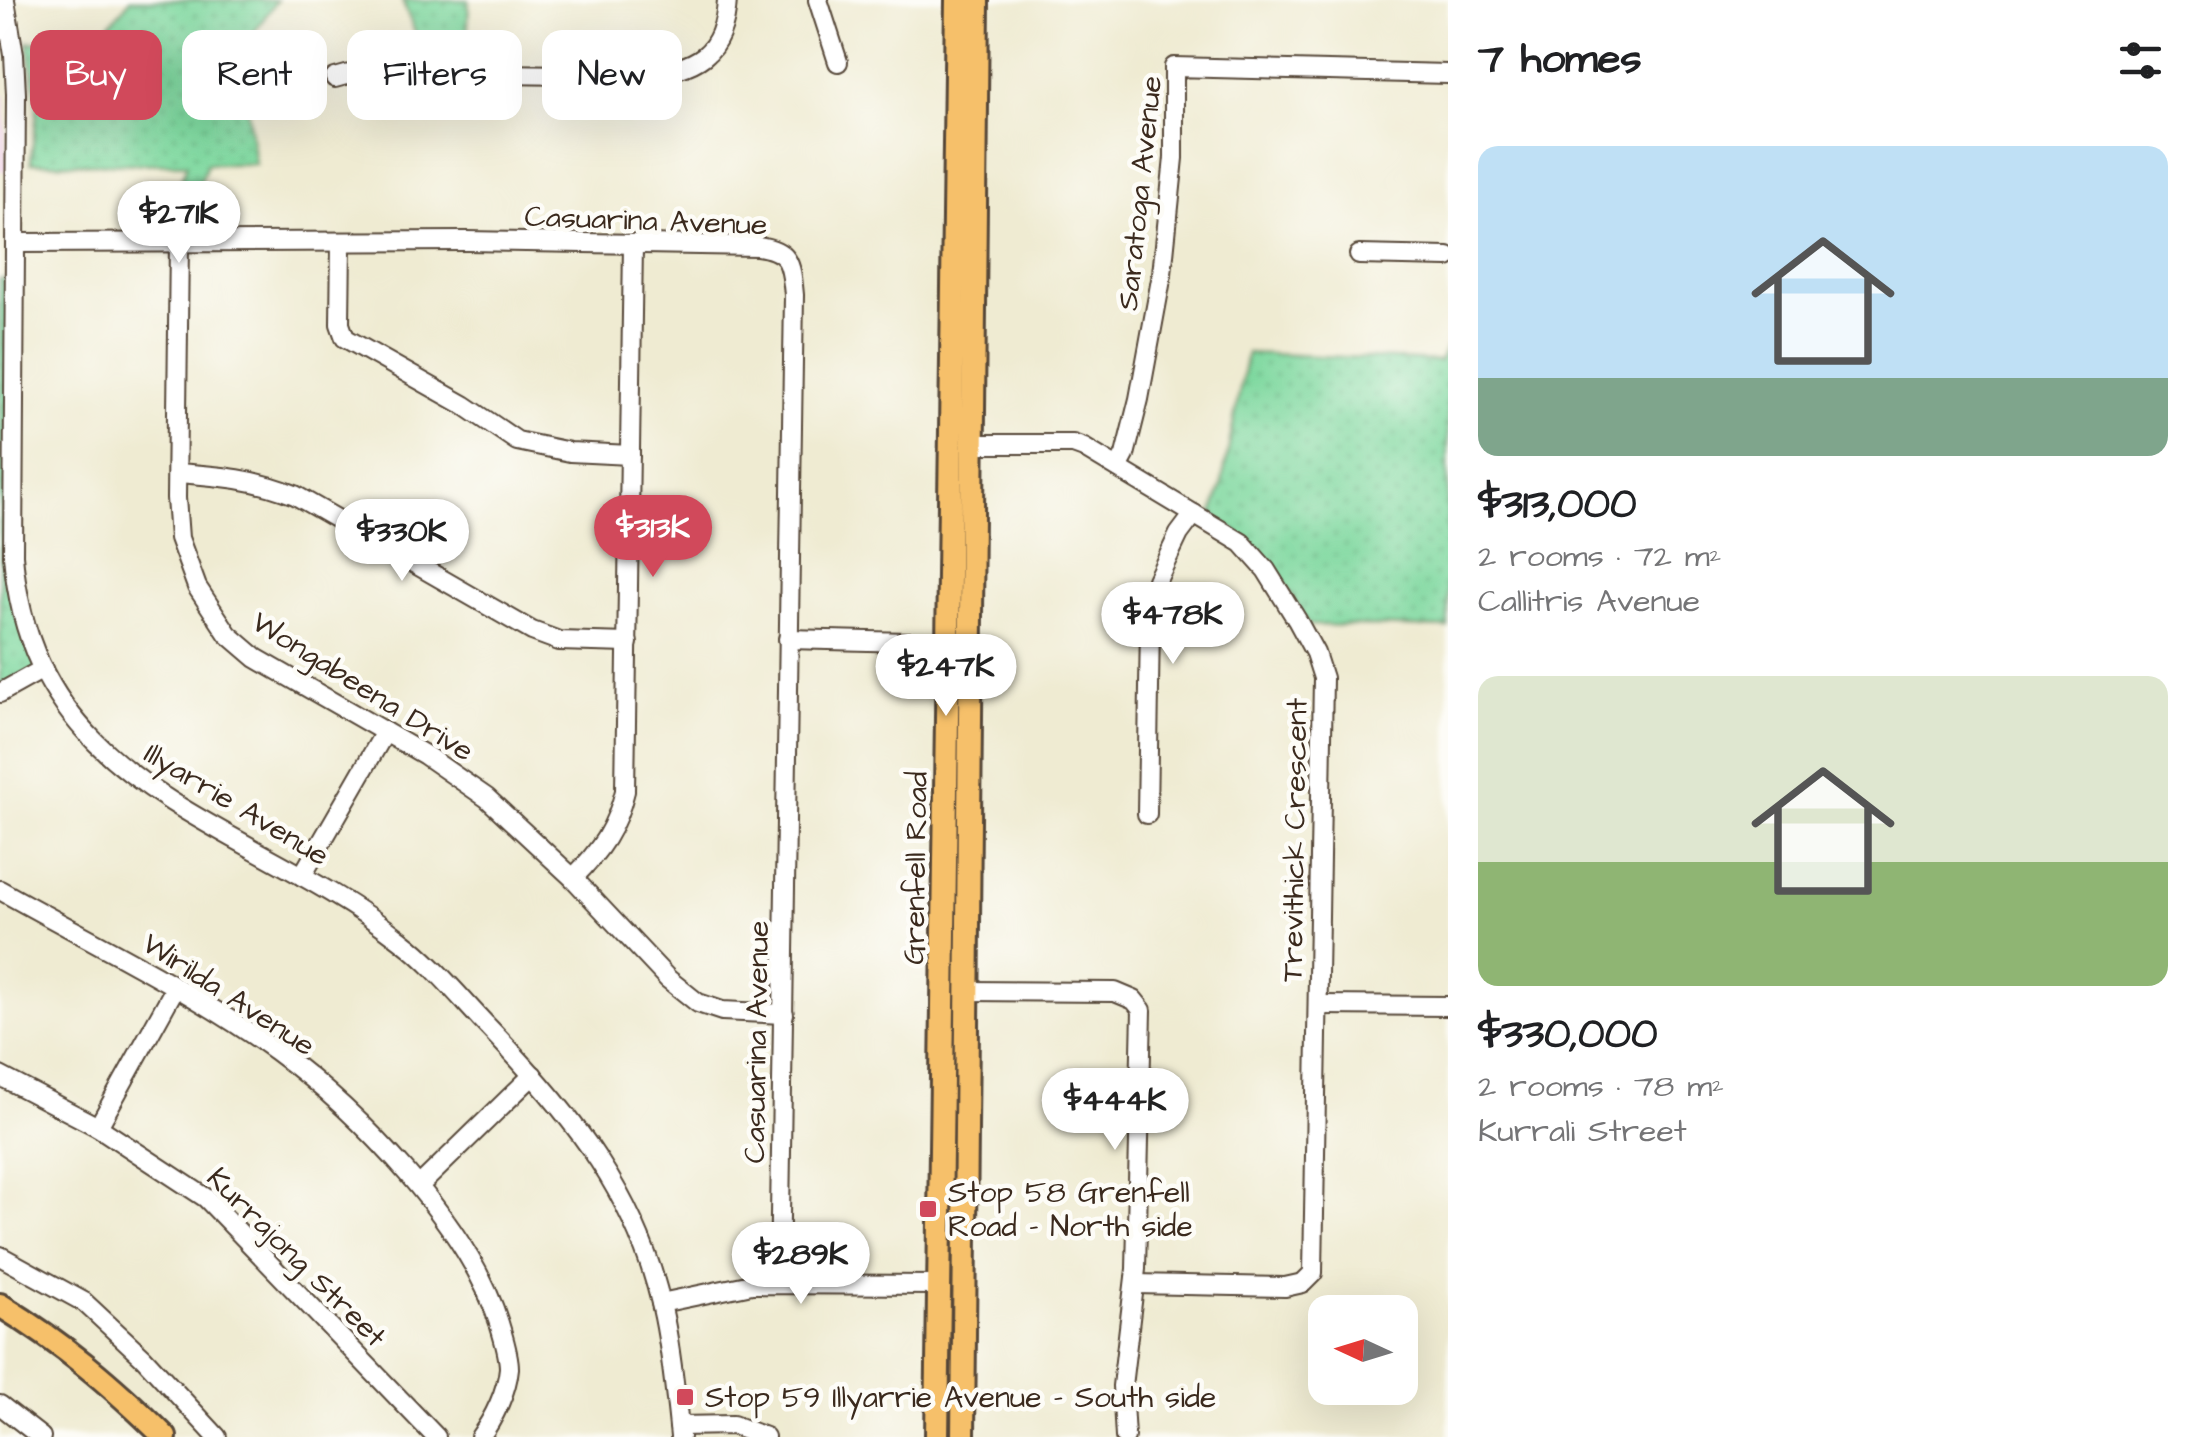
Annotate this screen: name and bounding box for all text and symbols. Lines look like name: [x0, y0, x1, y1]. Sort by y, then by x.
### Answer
chip: Buy: [30, 30, 162, 120]
chip: Rent: [182, 30, 327, 120]
chip: Filters: [347, 30, 522, 120]
chip: New: [542, 30, 682, 120]
text: 7 homes: [1478, 31, 1642, 89]
icon: filters: [2113, 33, 2168, 88]
street label: Saratoga Avenue: [1107, 74, 1174, 313]
pin: $271K: [109, 181, 249, 266]
text: $271K: [139, 191, 219, 236]
street label: Casuarina Avenue: [524, 196, 768, 246]
icon: home: [1733, 211, 1913, 391]
text: $313,000: [1478, 476, 1636, 534]
pin: $313K: [583, 495, 723, 580]
pin: $330K: [332, 499, 472, 584]
text: $313K: [616, 505, 690, 550]
text: $330K: [357, 509, 447, 554]
text: 2 rooms · 72 m²: [1478, 534, 1722, 579]
text: Callitris Avenue: [1478, 579, 1700, 624]
pin: $478K: [1103, 582, 1243, 667]
text: $478K: [1123, 592, 1223, 637]
street label: Wongabeena Drive: [243, 602, 482, 773]
pin: $247K: [876, 634, 1016, 719]
text: $247K: [898, 644, 994, 689]
street label: Trevithick Crescent: [1272, 698, 1318, 982]
street label: Illyarrie Avenue: [136, 733, 337, 878]
icon: home: [1733, 741, 1913, 921]
street label: Grenfell Road: [893, 771, 939, 965]
street label: Casuarina Avenue: [734, 920, 780, 1164]
street label: Wirilda Avenue: [134, 923, 323, 1067]
text: $330,000: [1478, 1006, 1658, 1064]
text: 2 rooms · 78 m²: [1478, 1064, 1724, 1109]
pin: $444K: [1045, 1068, 1185, 1153]
text: $444K: [1064, 1078, 1166, 1123]
text: Kurrali Street: [1478, 1109, 1687, 1154]
street label: Kurrajong Street: [196, 1158, 396, 1358]
place label: Stop 58 Grenfell Road - North side: [948, 1172, 1193, 1248]
marker: Stop 58 Grenfell Road - North side: [917, 1198, 939, 1220]
pin: $289K: [731, 1222, 871, 1307]
text: $289K: [754, 1232, 848, 1277]
north arrow: [1308, 1295, 1418, 1405]
map controls: [1308, 1295, 1418, 1405]
place label: Stop 59 Illyarrie Avenue - South side: [705, 1377, 1216, 1420]
marker: Stop 59 Illyarrie Avenue - South side: [674, 1386, 696, 1408]

